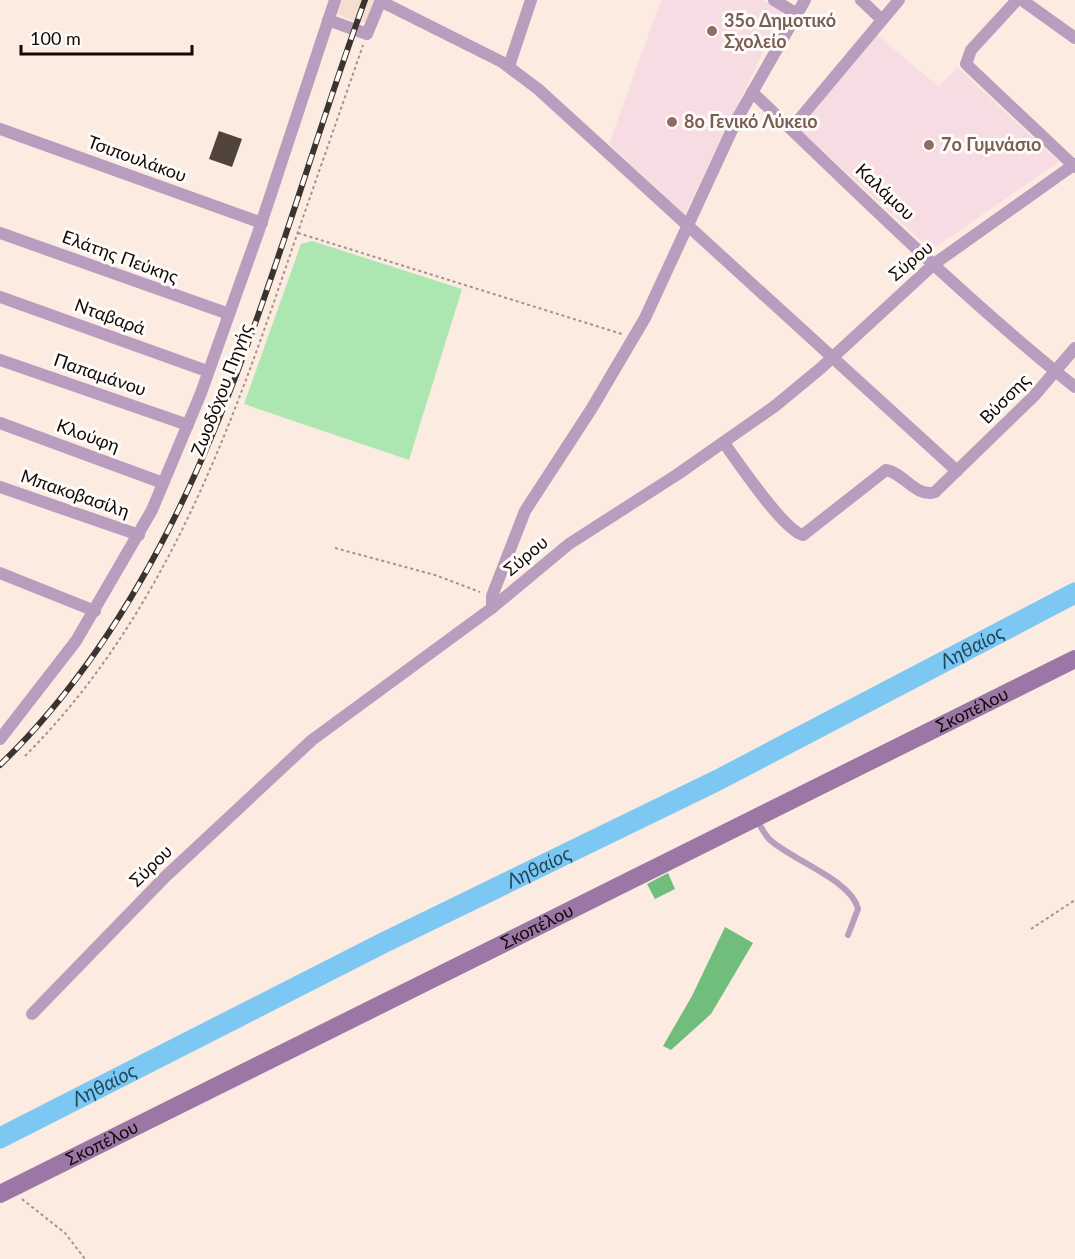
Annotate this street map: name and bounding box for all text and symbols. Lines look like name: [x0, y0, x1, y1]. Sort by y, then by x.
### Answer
place label: 35ο Δημοτικό Σχολείο: [724, 9, 836, 52]
scale bar: [21, 18, 192, 56]
marker: 35ο Δημοτικό Σχολείο: [705, 24, 719, 38]
text: 100 m: [30, 27, 81, 49]
place label: 8ο Γενικό Λύκειο: [684, 110, 818, 132]
marker: 8ο Γενικό Λύκειο: [665, 115, 679, 129]
street label: Τσιπουλάκου: [85, 130, 190, 186]
place label: 7ο Γυμνάσιο: [941, 133, 1041, 155]
marker: 7ο Γυμνάσιο: [922, 138, 936, 152]
street label: Καλάμου: [851, 158, 920, 224]
street label: Ελάτης Πεύκης: [59, 225, 182, 287]
street label: Σύρου: [884, 235, 937, 285]
street label: Νταβαρά: [72, 293, 149, 339]
street label: Ζωοδόχου Πηγής: [186, 320, 257, 459]
street label: Παπαμάνου: [51, 348, 149, 400]
street label: Βύσσης: [975, 368, 1034, 428]
street label: Κλούφη: [54, 414, 123, 457]
street label: Μπακοβασίλη: [18, 464, 132, 522]
street label: Σύρου: [499, 530, 552, 580]
water label: Ληθαίος: [934, 619, 1008, 673]
street label: Σκοπέλου: [932, 682, 1012, 737]
street label: Σύρου: [124, 840, 176, 891]
water label: Ληθαίος: [501, 840, 575, 893]
street label: Σκοπέλου: [497, 899, 577, 953]
water label: Ληθαίος: [67, 1057, 140, 1111]
street label: Σκοπέλου: [62, 1115, 142, 1170]

